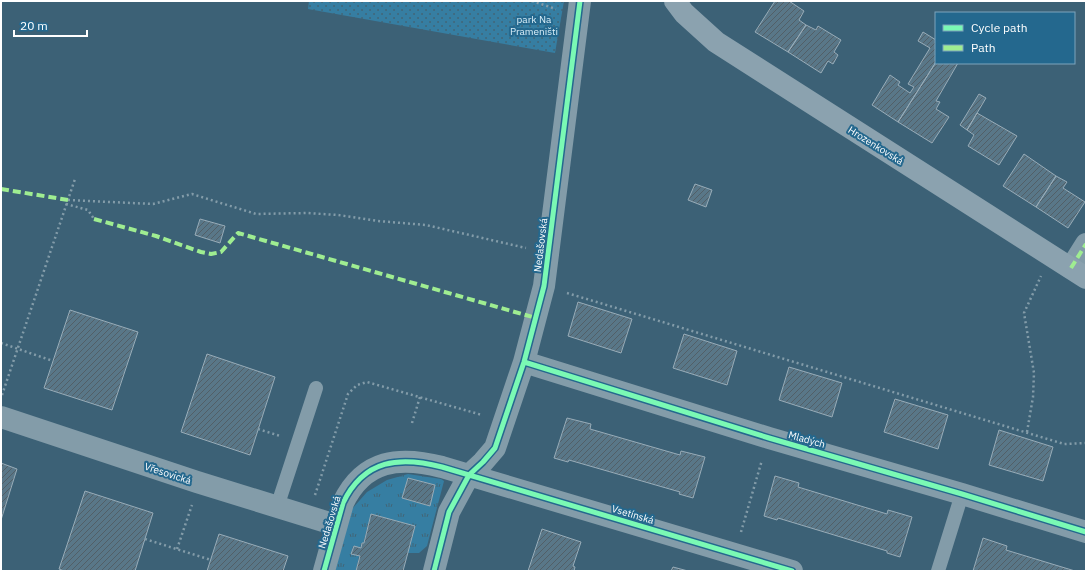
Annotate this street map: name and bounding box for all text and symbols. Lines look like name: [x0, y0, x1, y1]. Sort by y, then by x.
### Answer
scale bar: [14, 12, 87, 38]
legend: [935, 12, 1075, 64]
park label: park Na Prameništi: [510, 13, 558, 38]
text: 20 m: [20, 18, 48, 33]
text: Cycle path: [971, 20, 1028, 35]
text: Path: [971, 40, 996, 55]
street label: Hrozenkovská: [846, 123, 906, 168]
street label: Nedašovská: [531, 217, 550, 273]
street label: Mladých: [787, 428, 827, 451]
street label: Vřesovická: [143, 460, 194, 487]
street label: Nedašovská: [315, 494, 344, 550]
street label: Vsetínská: [610, 502, 656, 527]

